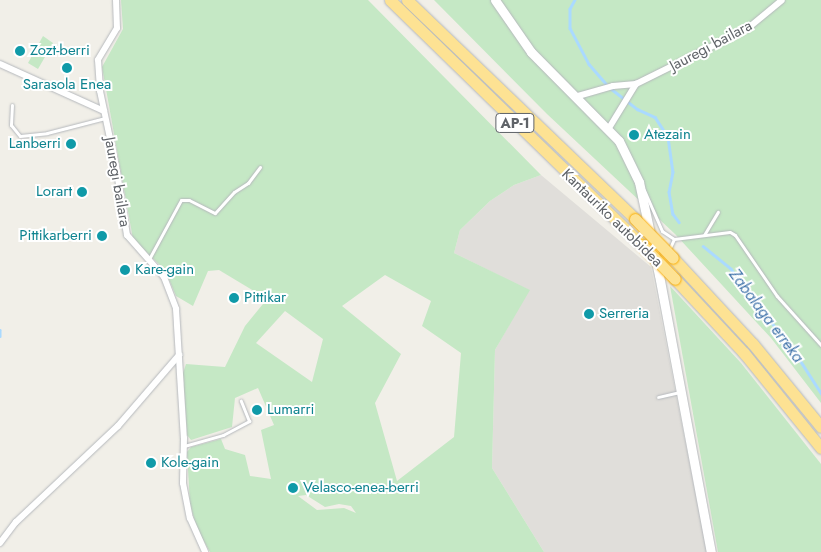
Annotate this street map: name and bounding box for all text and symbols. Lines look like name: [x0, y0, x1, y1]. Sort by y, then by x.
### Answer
street label: Jauregi bailara: [667, 17, 755, 75]
place label: Zozt-berri: [30, 42, 90, 60]
marker: Zozt-berri: [14, 45, 26, 57]
marker: Sarasola Enea: [61, 62, 73, 74]
place label: Sarasola Enea: [23, 76, 111, 94]
road number: AP-1: [495, 112, 535, 134]
place label: Atezain: [644, 126, 691, 144]
marker: Atezain: [628, 129, 640, 141]
place label: Lanberri: [9, 135, 61, 153]
street label: Jauregi bailara: [100, 136, 134, 228]
marker: Lanberri: [65, 138, 77, 150]
street label: Kantauriko autobidea: [558, 165, 666, 271]
place label: Lorart: [36, 183, 72, 201]
marker: Lorart: [76, 186, 88, 198]
place label: Pittikarberri: [19, 227, 92, 245]
marker: Pittikarberri: [96, 230, 108, 242]
place label: Kare-gain: [135, 261, 194, 279]
marker: Kare-gain: [119, 264, 131, 276]
water label: Zabalaga erreka: [725, 265, 807, 367]
place label: Pittikar: [244, 289, 286, 307]
marker: Pittikar: [228, 292, 240, 304]
place label: Serreria: [599, 305, 649, 323]
marker: Serreria: [583, 308, 595, 320]
place label: Lumarri: [267, 401, 314, 419]
marker: Lumarri: [251, 404, 263, 416]
place label: Kole-gain: [161, 454, 219, 472]
marker: Kole-gain: [145, 457, 157, 469]
place label: Velasco-enea-berri: [303, 479, 419, 497]
marker: Velasco-enea-berri: [287, 482, 299, 494]

